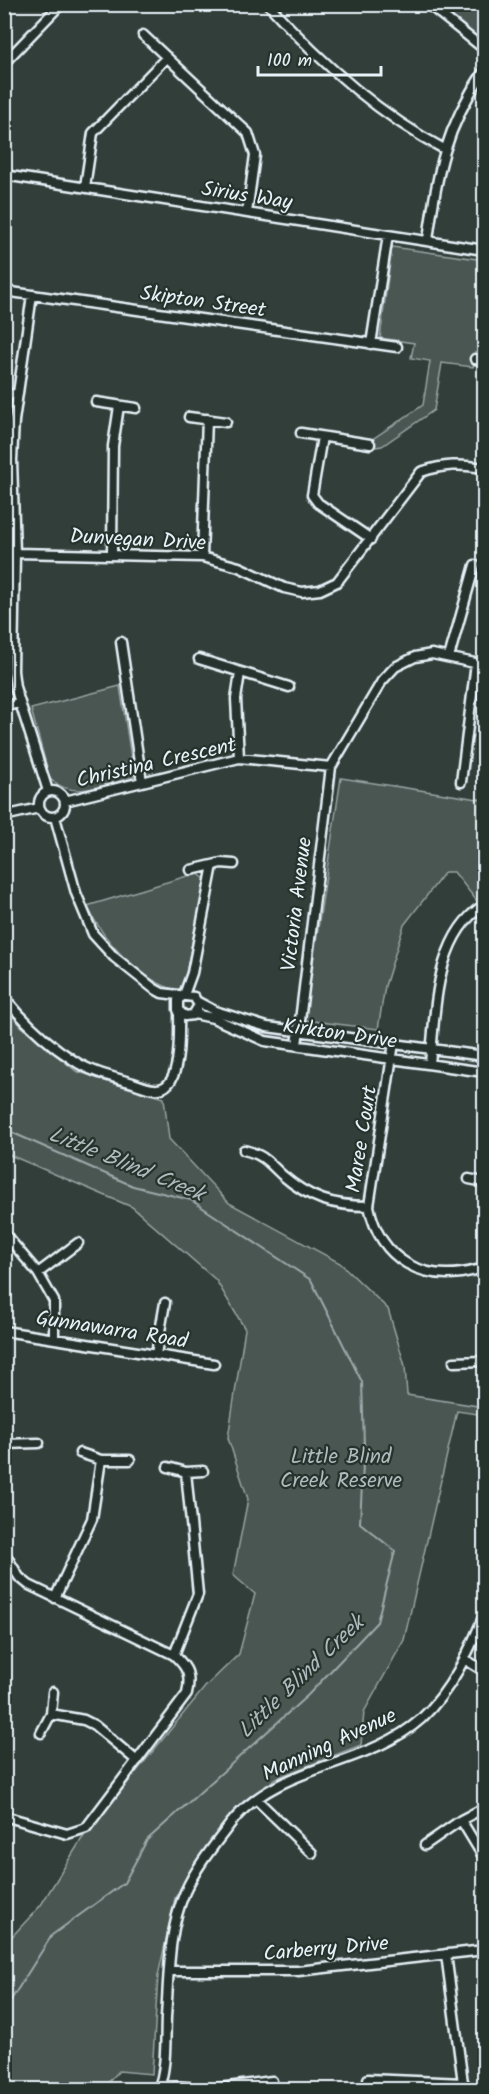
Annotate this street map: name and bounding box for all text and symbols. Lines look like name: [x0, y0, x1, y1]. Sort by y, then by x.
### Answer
scale bar: [258, 39, 381, 77]
text: 100 m: [267, 47, 312, 76]
street label: Sirius Way: [199, 173, 295, 220]
street label: Skipton Street: [138, 277, 269, 328]
street label: Dunvegan Drive: [69, 520, 207, 561]
street label: Christina Crescent: [73, 729, 240, 798]
street label: Victoria Avenue: [273, 835, 322, 973]
street label: Kirkton Drive: [280, 1010, 400, 1059]
street label: Maree Court: [338, 1082, 387, 1195]
water label: Little Blind Creek: [43, 1118, 213, 1214]
street label: Gunnawarra Road: [33, 1302, 191, 1359]
park label: Little Blind Creek Reserve: [280, 1441, 403, 1498]
water label: Little Blind Creek: [230, 1605, 376, 1748]
street label: Manning Avenue: [257, 1699, 403, 1791]
street label: Carberry Drive: [262, 1928, 391, 1971]

